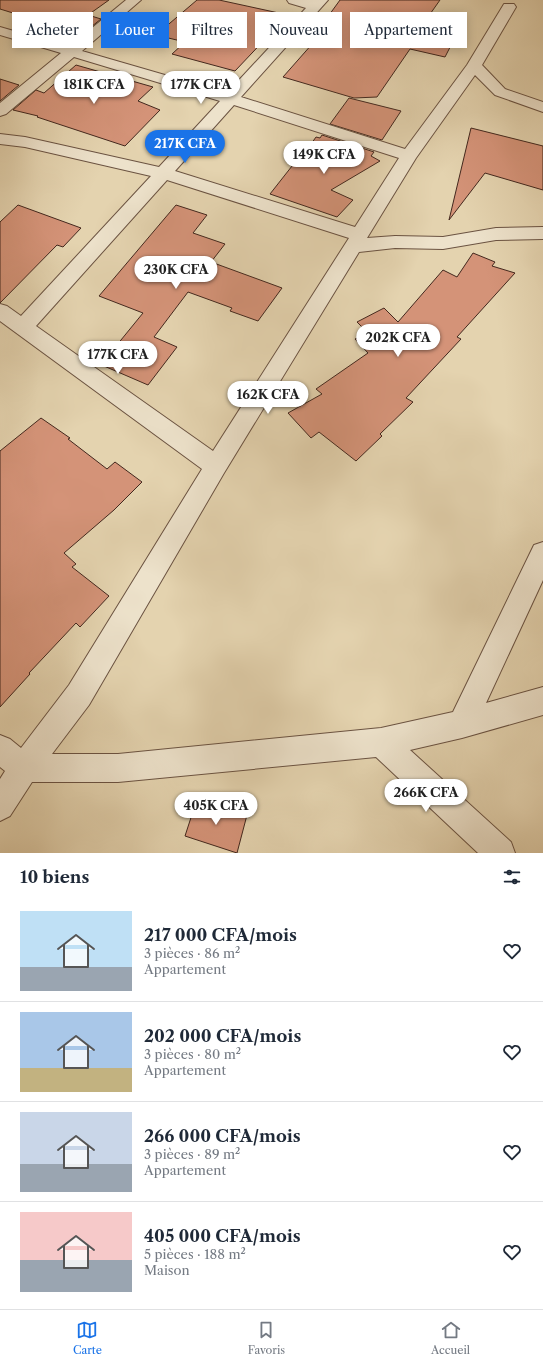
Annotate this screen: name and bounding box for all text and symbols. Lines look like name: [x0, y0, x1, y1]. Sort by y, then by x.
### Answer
chip: Acheter: [12, 12, 93, 48]
chip: Louer: [101, 12, 169, 48]
chip: Filtres: [177, 12, 247, 48]
chip: Nouveau: [255, 12, 342, 48]
chip: Appartement: [350, 12, 467, 48]
pin: 181K CFA: [53, 71, 135, 105]
pin: 177K CFA: [160, 71, 242, 105]
text: 181K CFA: [63, 76, 125, 92]
text: 177K CFA: [170, 76, 232, 92]
pin: 217K CFA: [144, 130, 226, 164]
text: 217K CFA: [154, 135, 216, 151]
pin: 149K CFA: [283, 141, 365, 175]
text: 149K CFA: [292, 146, 356, 162]
pin: 230K CFA: [135, 256, 217, 290]
text: 230K CFA: [143, 261, 209, 277]
pin: 202K CFA: [357, 324, 439, 358]
text: 202K CFA: [365, 329, 431, 345]
pin: 177K CFA: [77, 341, 159, 375]
text: 177K CFA: [87, 346, 149, 362]
pin: 162K CFA: [227, 381, 309, 415]
text: 162K CFA: [236, 386, 300, 402]
pin: 266K CFA: [385, 779, 467, 813]
text: 266K CFA: [393, 784, 459, 800]
pin: 405K CFA: [175, 792, 257, 826]
text: 405K CFA: [183, 797, 249, 813]
icon: filters: [501, 866, 523, 888]
text: 10 biens: [20, 867, 89, 887]
text: 217 000 CFA/mois: [144, 925, 297, 945]
icon: home: [52, 927, 100, 975]
icon: heart: [501, 940, 523, 962]
text: 3 pièces · 86 m²: [144, 945, 240, 961]
text: Appartement: [144, 961, 226, 977]
text: 202 000 CFA/mois: [144, 1026, 301, 1046]
icon: home: [52, 1028, 100, 1076]
icon: heart: [501, 1041, 523, 1063]
text: 3 pièces · 80 m²: [144, 1046, 241, 1062]
text: Appartement: [144, 1062, 226, 1078]
text: 266 000 CFA/mois: [144, 1126, 301, 1146]
icon: home: [52, 1128, 100, 1176]
icon: heart: [501, 1141, 523, 1163]
text: 3 pièces · 89 m²: [144, 1146, 240, 1162]
text: Appartement: [144, 1162, 226, 1178]
text: 405 000 CFA/mois: [144, 1226, 301, 1246]
icon: home: [52, 1228, 100, 1276]
icon: heart: [501, 1241, 523, 1263]
text: 5 pièces · 188 m²: [144, 1246, 246, 1262]
text: Maison: [144, 1262, 190, 1278]
tab: Carte: [73, 1319, 102, 1357]
tab: Favoris: [248, 1319, 285, 1357]
tab: Accueil: [431, 1319, 470, 1357]

